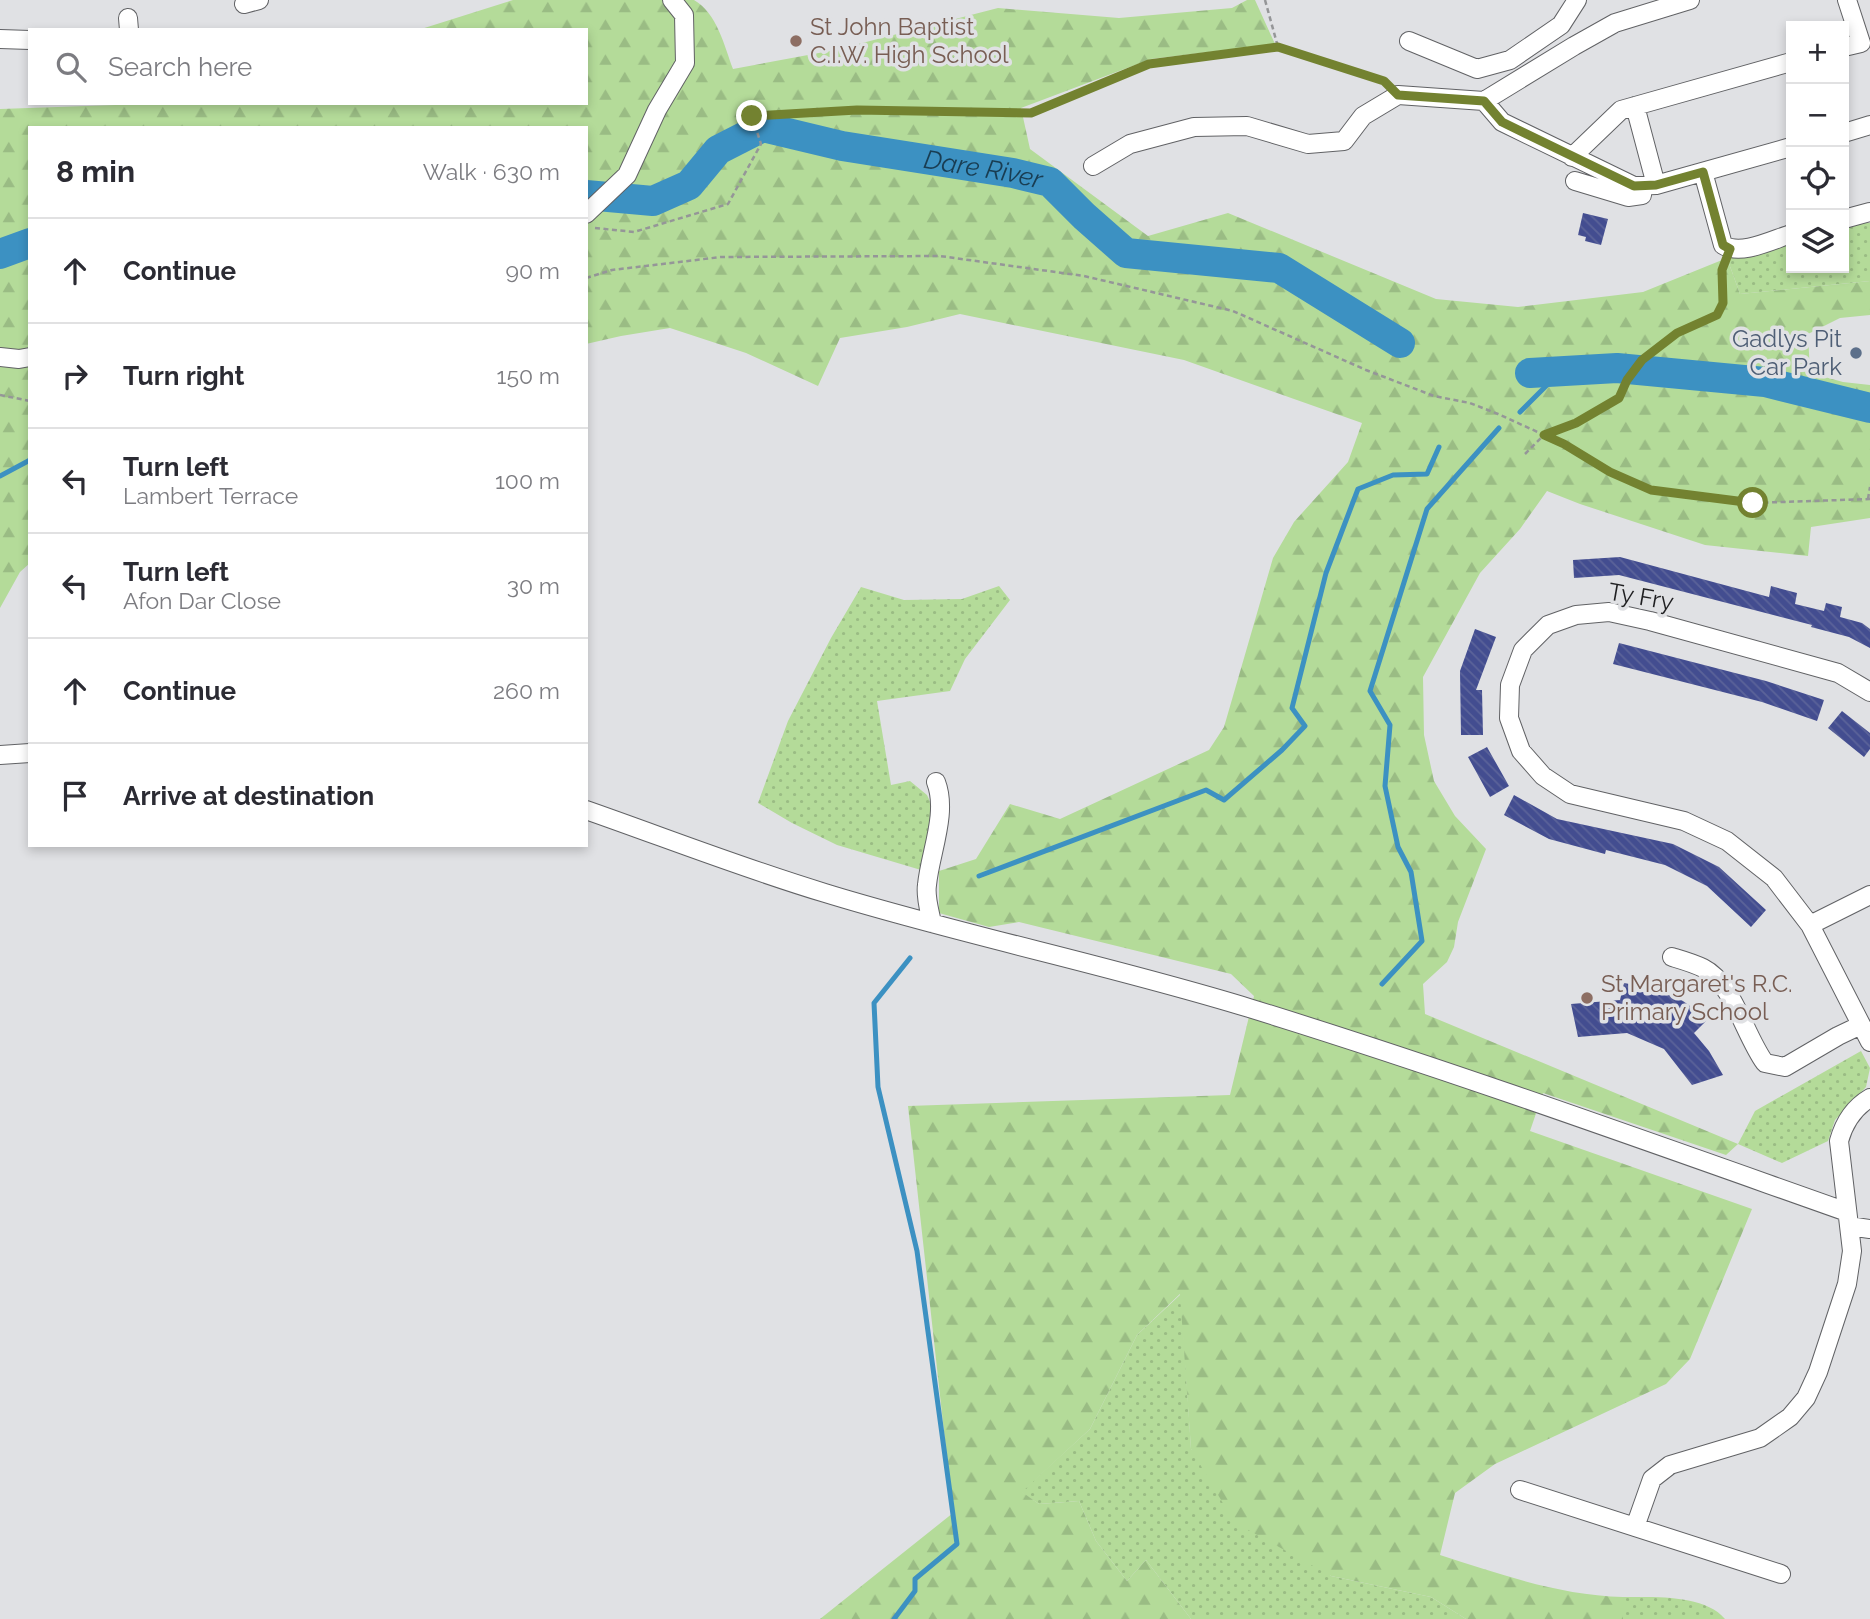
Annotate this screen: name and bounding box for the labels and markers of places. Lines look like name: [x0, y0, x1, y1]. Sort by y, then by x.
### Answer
place label: St John Baptist C.I.W. High School: [810, 12, 1009, 69]
marker: St John Baptist C.I.W. High School: [788, 33, 804, 49]
place label: Gadlys Pit Car Park: [1732, 324, 1842, 381]
marker: Gadlys Pit Car Park: [1848, 345, 1864, 361]
place label: St Margaret's R.C. Primary School: [1601, 969, 1793, 1026]
marker: St Margaret's R.C. Primary School: [1579, 990, 1595, 1006]

